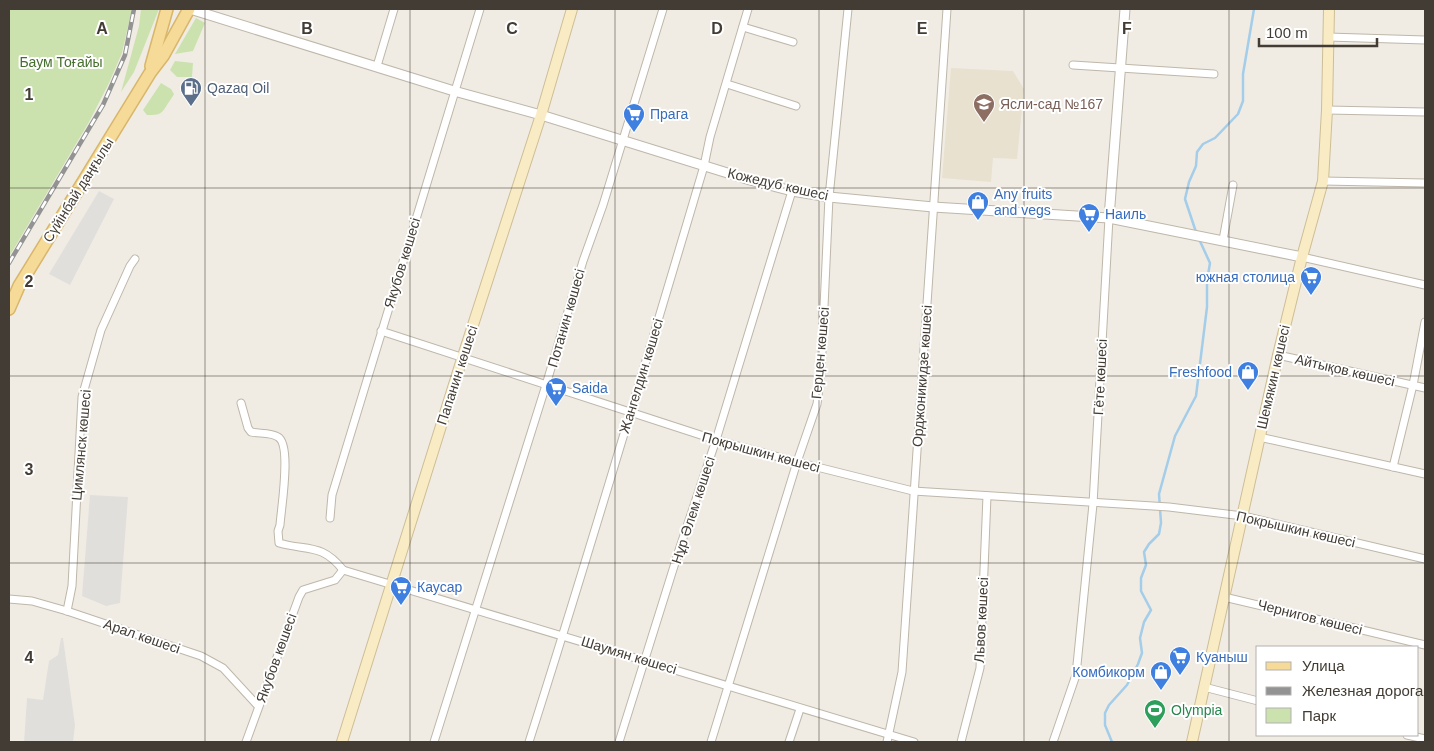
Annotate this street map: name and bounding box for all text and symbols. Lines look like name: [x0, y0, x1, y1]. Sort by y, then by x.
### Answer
scale bar: [1259, 15, 1376, 47]
text: A: [96, 20, 108, 37]
text: B: [301, 20, 313, 37]
text: C: [506, 20, 518, 37]
text: D: [711, 20, 723, 37]
text: E: [917, 20, 928, 37]
text: F: [1122, 20, 1132, 37]
text: 100 m: [1266, 24, 1308, 41]
park label: Баум Тоғайы: [19, 54, 103, 70]
fuel station icon: Qazaq Oil: [179, 76, 203, 107]
place label: Qazaq Oil: [207, 80, 269, 96]
text: 1: [25, 86, 34, 103]
school or university icon: Ясли-сад №167: [972, 92, 996, 123]
place label: Ясли-сад №167: [1000, 96, 1103, 112]
supermarket icon: Прага: [622, 102, 646, 133]
place label: Прага: [650, 106, 688, 122]
street label: Сүйінбай даңғылы: [39, 135, 117, 245]
street label: Кожедуб көшесі: [726, 165, 830, 203]
place label: Any fruits and vegs: [994, 186, 1052, 218]
shop icon: Any fruits and vegs: [966, 190, 990, 221]
supermarket icon: Наиль: [1077, 202, 1101, 233]
place label: Наиль: [1105, 206, 1146, 222]
street label: Якубов көшесі: [381, 216, 423, 310]
supermarket icon: южная столица: [1299, 265, 1323, 296]
street label: Потанин көшесі: [544, 267, 588, 369]
place label: южная столица: [1196, 269, 1295, 285]
text: 2: [25, 273, 34, 290]
street label: Орджоникидзе көшесі: [909, 304, 935, 448]
street label: Герцен көшесі: [808, 306, 832, 400]
street label: Жангелдин көшесі: [616, 316, 666, 436]
street label: Папанин көшесі: [433, 323, 481, 427]
street label: Шемякин көшесі: [1253, 323, 1293, 431]
street label: Гёте көшесі: [1090, 338, 1110, 416]
street label: Айтықов көшесі: [1294, 351, 1396, 389]
shop icon: Freshfood: [1236, 360, 1260, 391]
place label: Freshfood: [1169, 364, 1232, 380]
supermarket icon: Saida: [544, 376, 568, 407]
place label: Saida: [572, 380, 608, 396]
street label: Цимлянск көшесі: [68, 389, 94, 501]
street label: Покрышкин көшесі: [700, 429, 822, 475]
street label: Нұр Әлем көшесі: [668, 454, 718, 566]
text: 3: [25, 461, 34, 478]
street label: Покрышкин көшесі: [1235, 508, 1357, 550]
supermarket icon: Каусар: [389, 575, 413, 606]
street label: Львов көшесі: [971, 577, 991, 663]
place label: Каусар: [417, 579, 462, 595]
street label: Чернигов көшесі: [1256, 596, 1364, 638]
street label: Якубов көшесі: [252, 611, 300, 705]
street label: Арал көшесі: [102, 615, 182, 657]
street label: Шаумян көшесі: [579, 633, 679, 677]
supermarket icon: Куаныш: [1168, 645, 1192, 676]
legend: [1256, 646, 1419, 736]
text: 4: [25, 649, 34, 666]
place label: Куаныш: [1196, 649, 1248, 665]
text: Улица: [1302, 657, 1345, 674]
shop icon: Комбикорм: [1149, 660, 1173, 691]
place label: Комбикорм: [1072, 664, 1145, 680]
text: Железная дорога: [1302, 682, 1424, 699]
sports icon: Olympia: [1143, 698, 1167, 729]
place label: Olympia: [1171, 702, 1223, 718]
text: Парк: [1302, 707, 1336, 724]

